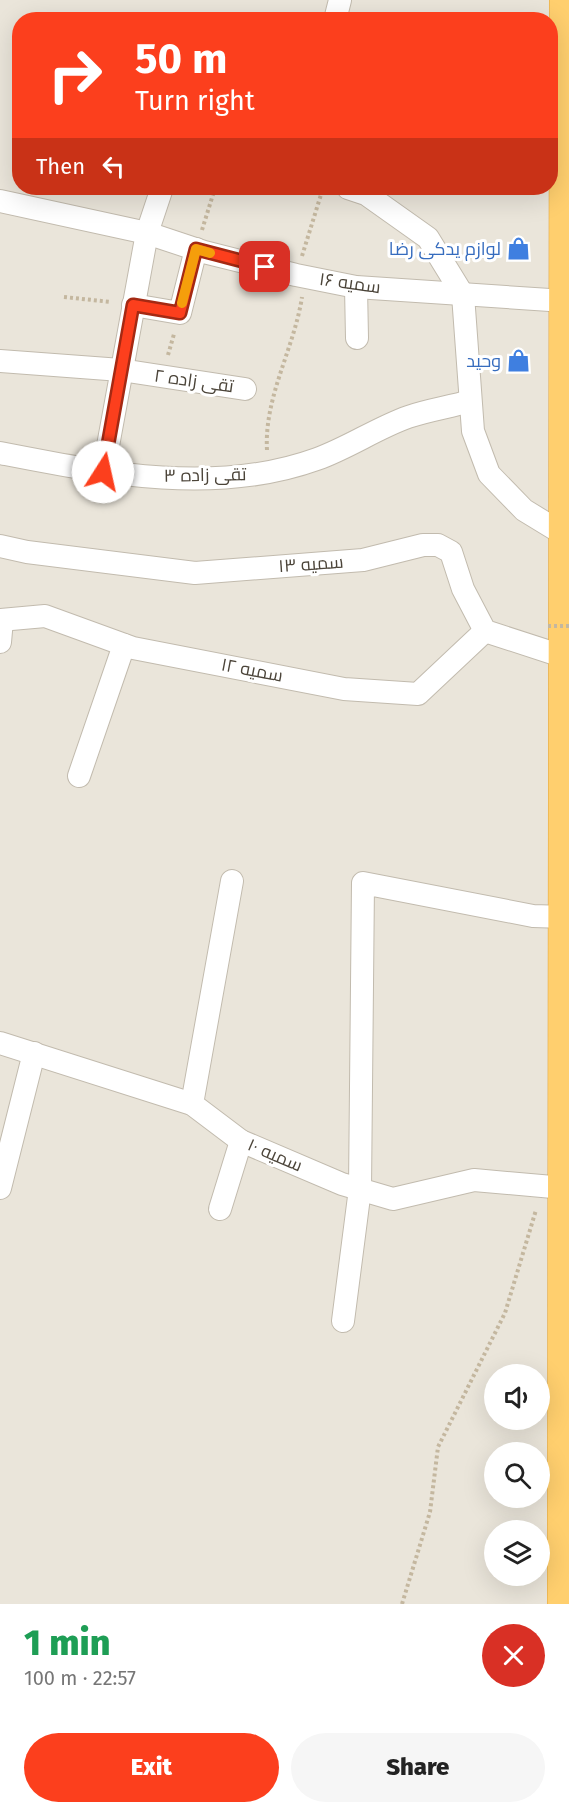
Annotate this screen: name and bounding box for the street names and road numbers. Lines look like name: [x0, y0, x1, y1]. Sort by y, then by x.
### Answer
street label: سمیه ۱۶: [318, 268, 382, 298]
street label: تقی زاده ۲: [153, 365, 235, 397]
street label: تقی زاده ۳: [163, 463, 247, 487]
street label: سمیه ۱۳: [278, 551, 344, 577]
street label: سمیه ۱۲: [219, 653, 285, 687]
street label: سمیه ۱۰: [244, 1134, 306, 1176]

